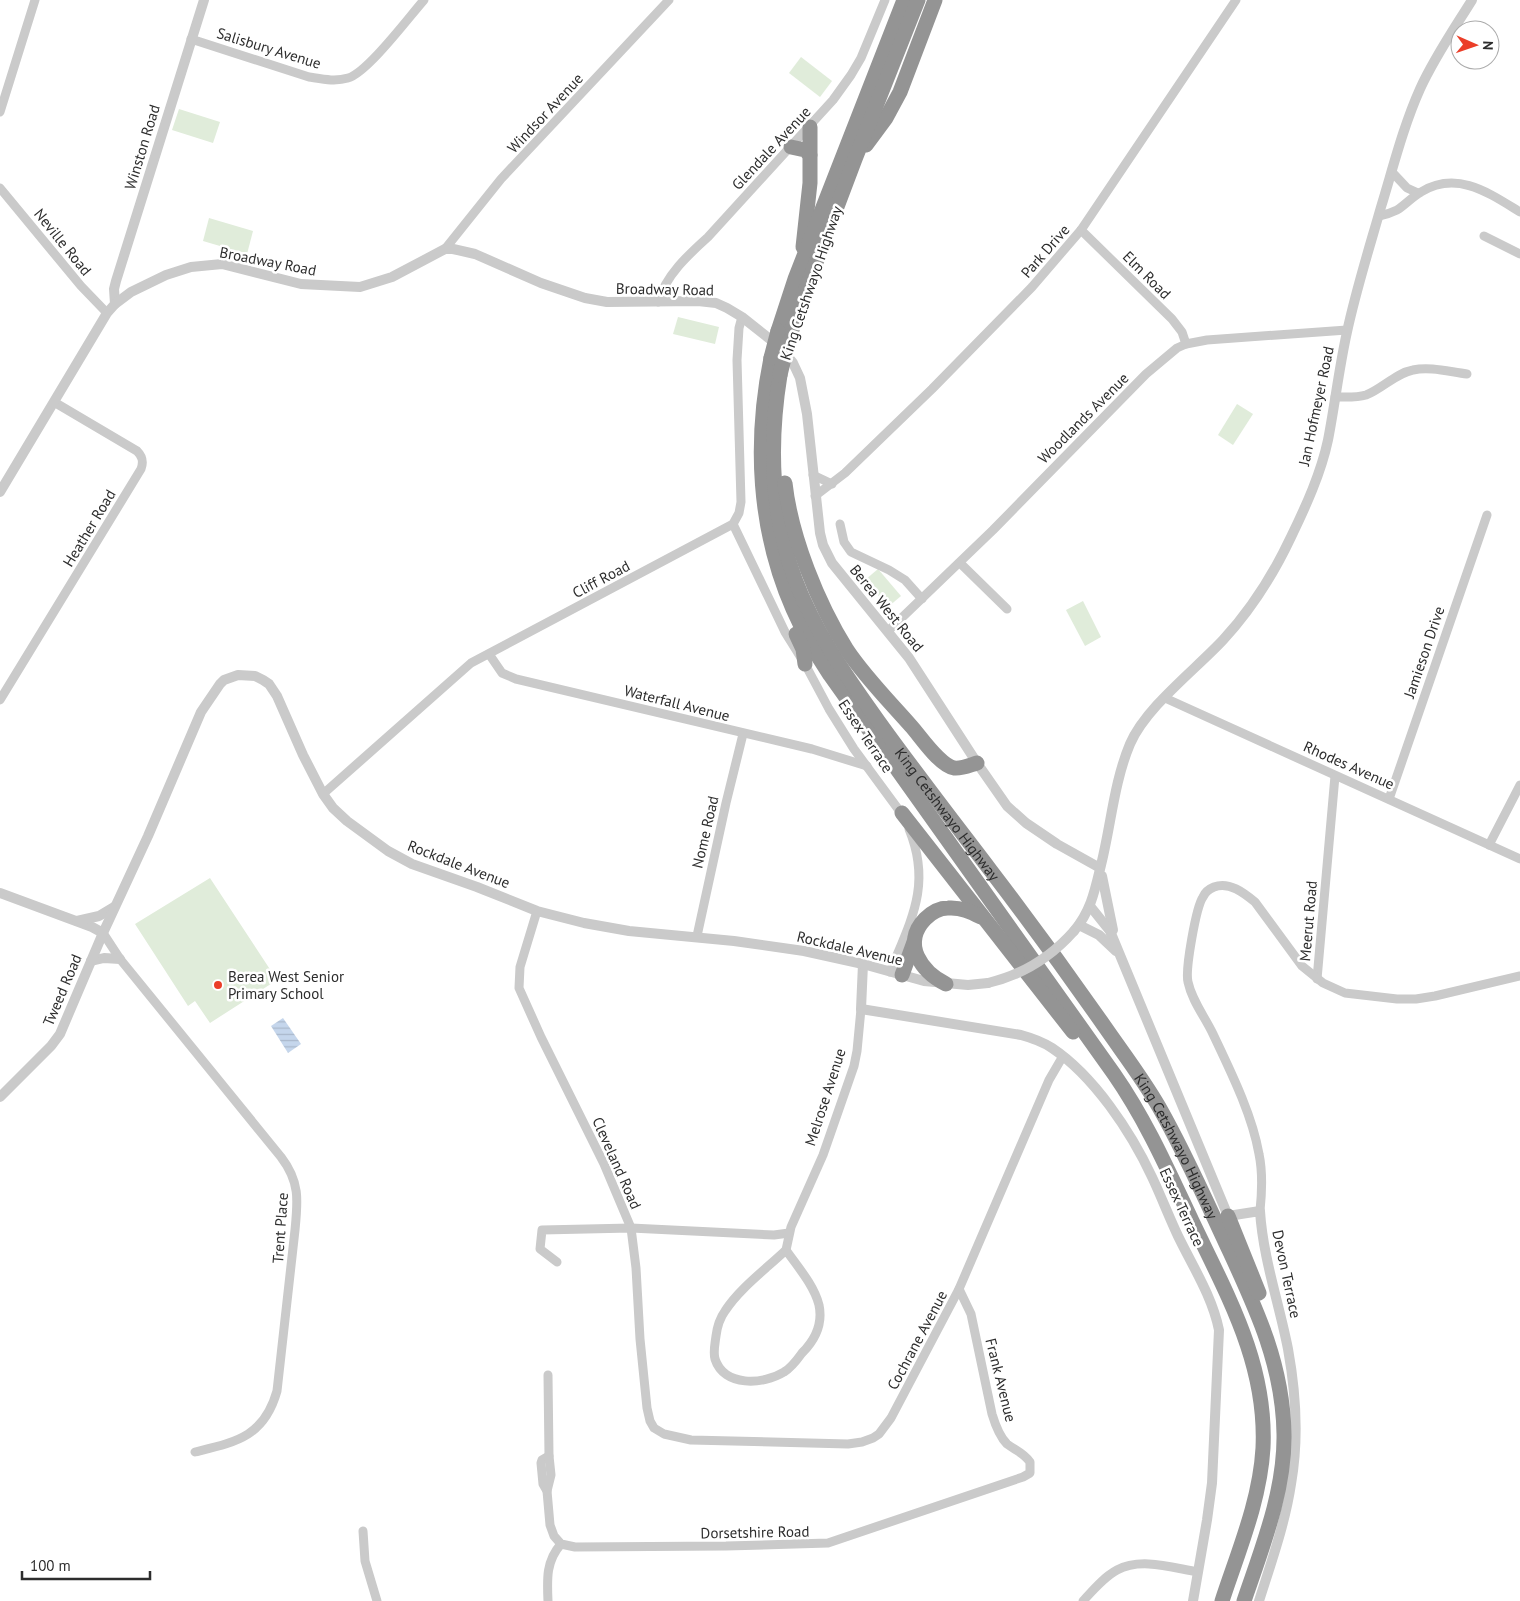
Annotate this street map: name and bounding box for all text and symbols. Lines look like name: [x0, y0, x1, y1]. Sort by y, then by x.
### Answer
north arrow: [1450, 20, 1500, 70]
street label: Salisbury Avenue: [214, 23, 324, 73]
text: N: [1479, 41, 1497, 50]
street label: Windsor Avenue: [503, 69, 587, 157]
street label: Winston Road: [120, 102, 164, 192]
street label: Glendale Avenue: [727, 102, 815, 194]
street label: King Cetshwayo Highway: [776, 203, 846, 363]
street label: Neville Road: [30, 205, 96, 279]
street label: Park Drive: [1017, 220, 1073, 282]
street label: Broadway Road: [218, 242, 318, 280]
street label: Elm Road: [1119, 247, 1175, 303]
street label: Broadway Road: [616, 279, 714, 299]
street label: Jan Hofmeyer Road: [1294, 345, 1338, 468]
street label: Woodlands Avenue: [1034, 369, 1132, 467]
street label: Heather Road: [58, 486, 120, 570]
street label: Cliff Road: [569, 556, 633, 602]
street label: Berea West Road: [846, 561, 928, 655]
street label: Jamieson Drive: [1399, 604, 1449, 701]
street label: Waterfall Avenue: [622, 681, 732, 725]
street label: Essex Terrace: [835, 696, 897, 776]
street label: Rhodes Avenue: [1301, 736, 1397, 794]
street label: King Cetshwayo Highway: [891, 744, 1004, 884]
street label: Nome Road: [687, 794, 723, 870]
street label: Rockdale Avenue: [405, 836, 513, 892]
street label: Meerut Road: [1295, 880, 1321, 962]
street label: Rockdale Avenue: [795, 927, 905, 969]
street label: Tweed Road: [38, 951, 86, 1029]
place label: Berea West Senior Primary School: [228, 967, 344, 1003]
marker: Berea West Senior Primary School: [212, 979, 224, 991]
street label: Melrose Avenue: [800, 1046, 850, 1148]
street label: King Cetshwayo Highway: [1131, 1069, 1223, 1222]
street label: Cleveland Road: [588, 1114, 646, 1212]
street label: Essex Terrace: [1156, 1165, 1208, 1249]
street label: Trent Place: [268, 1192, 292, 1264]
street label: Devon Terrace: [1268, 1228, 1306, 1320]
street label: Cochrane Avenue: [883, 1287, 951, 1393]
street label: Frank Avenue: [981, 1336, 1021, 1424]
street label: Dorsetshire Road: [700, 1522, 810, 1542]
scale bar: [22, 1548, 150, 1580]
text: 100 m: [30, 1556, 71, 1575]

